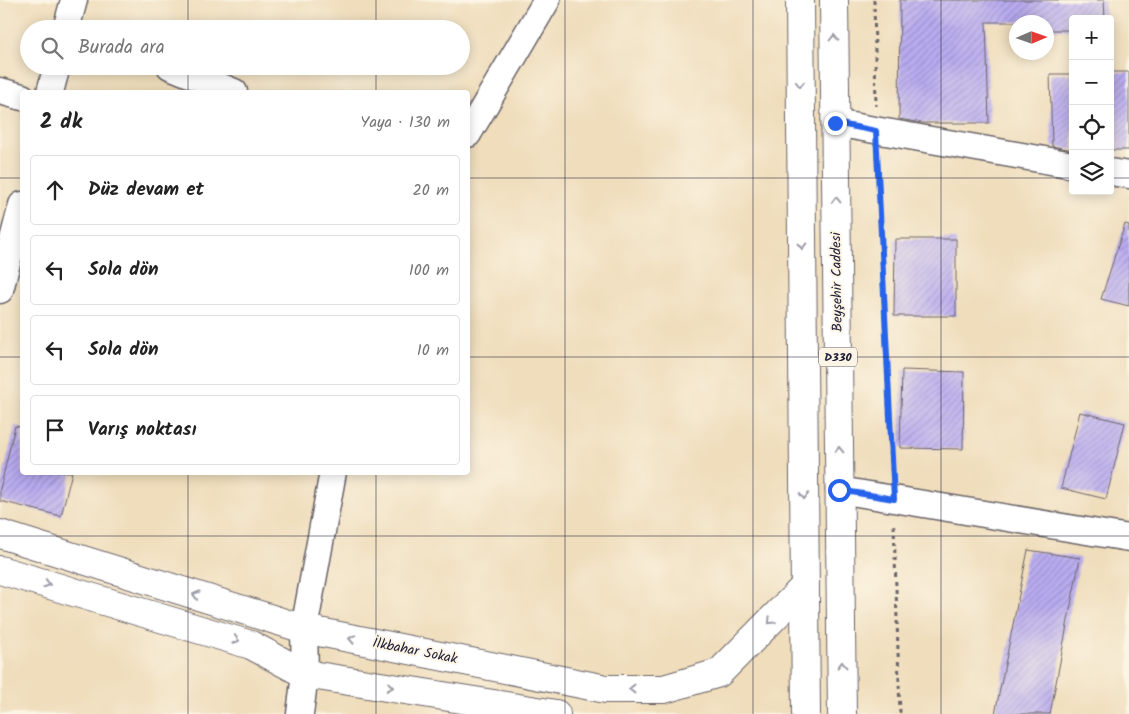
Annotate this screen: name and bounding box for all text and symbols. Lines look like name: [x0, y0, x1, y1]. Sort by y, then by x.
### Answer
north arrow: [1009, 15, 1054, 60]
map controls: [1069, 15, 1114, 195]
button: +: [1069, 15, 1114, 60]
search box: [20, 20, 470, 75]
text: Burada ara: [78, 33, 165, 63]
icon: search: [38, 34, 66, 62]
one-way arrow: [829, 34, 839, 42]
button: −: [1069, 60, 1114, 105]
one-way arrow: [795, 80, 805, 88]
button: locate: [1069, 105, 1114, 150]
text: 2 dk: [40, 106, 82, 139]
text: Yaya · 130 m: [360, 110, 450, 135]
route end: [824, 112, 847, 135]
button: layers: [1069, 150, 1114, 195]
text: Düz devam et: [88, 175, 204, 205]
icon: ahead: [41, 176, 69, 204]
text: 20 m: [413, 178, 449, 203]
one-way arrow: [831, 196, 841, 204]
street label: Beyşehir Caddesi: [825, 231, 849, 332]
one-way arrow: [797, 242, 807, 250]
text: Sola dön: [88, 255, 159, 285]
icon: left: [41, 256, 69, 284]
text: 100 m: [409, 258, 449, 283]
text: Sola dön: [88, 335, 159, 365]
icon: left: [41, 336, 69, 364]
text: 10 m: [417, 338, 449, 363]
road number: D330: [819, 348, 857, 367]
text: Varış noktası: [88, 415, 196, 445]
icon: arrive: [41, 416, 69, 444]
one-way arrow: [834, 446, 844, 454]
route start: [828, 479, 851, 502]
one-way arrow: [799, 492, 809, 500]
one-way arrow: [42, 579, 50, 589]
one-way arrow: [192, 591, 200, 601]
one-way arrow: [768, 615, 777, 624]
street label: İlkbahar Sokak: [371, 632, 460, 670]
one-way arrow: [348, 634, 357, 644]
one-way arrow: [232, 635, 240, 645]
one-way arrow: [837, 661, 847, 669]
one-way arrow: [385, 682, 394, 692]
one-way arrow: [628, 684, 636, 694]

